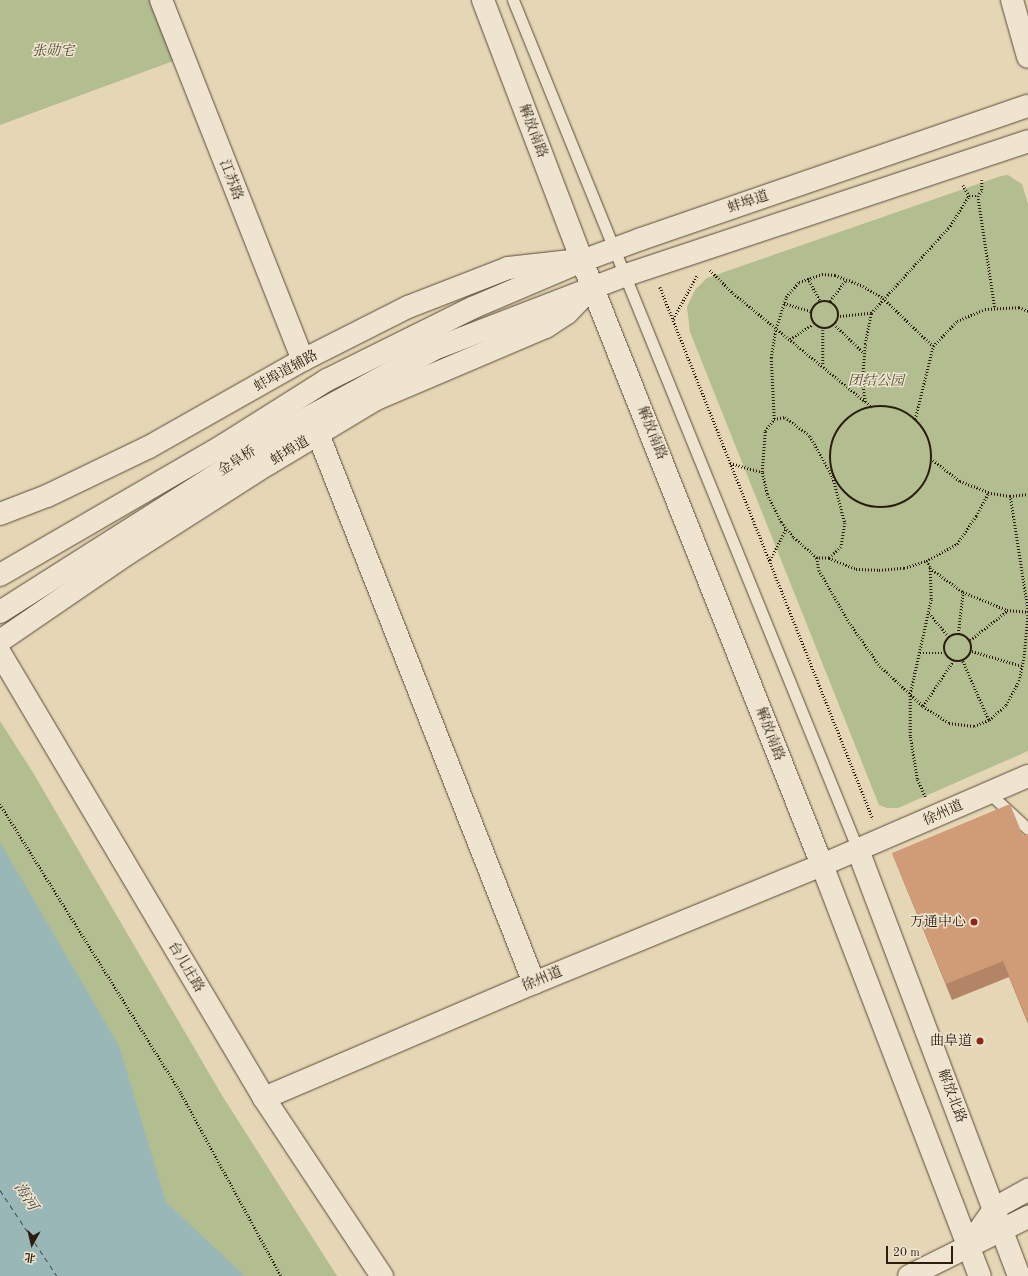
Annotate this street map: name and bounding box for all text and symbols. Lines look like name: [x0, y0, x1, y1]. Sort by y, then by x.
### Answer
park label: 张勋宅: [32, 43, 74, 59]
street label: 解放南路: [515, 102, 551, 160]
street label: 江苏路: [216, 157, 246, 203]
street label: 蚌埠道: [725, 187, 771, 217]
street label: 蚌埠道辅路: [251, 347, 321, 395]
park label: 团结公园: [848, 373, 904, 389]
street label: 解放南路: [634, 404, 670, 462]
street label: 蚌埠道: [268, 433, 312, 469]
street label: 金阜桥: [215, 443, 259, 479]
street label: 解放南路: [752, 705, 788, 763]
street label: 徐州道: [920, 797, 966, 829]
place label: 万通中心: [910, 914, 966, 930]
marker: 万通中心: [969, 917, 979, 927]
street label: 台儿庄路: [164, 939, 208, 995]
street label: 徐州道: [519, 963, 565, 995]
place label: 曲阜道: [930, 1033, 972, 1049]
marker: 曲阜道: [975, 1036, 985, 1046]
street label: 解放北路: [934, 1067, 970, 1125]
water label: 海河: [9, 1180, 41, 1214]
north arrow: [12, 1224, 52, 1264]
scale bar: [888, 1238, 955, 1264]
text: 20 m: [893, 1247, 920, 1259]
text: 北: [24, 1250, 36, 1263]

